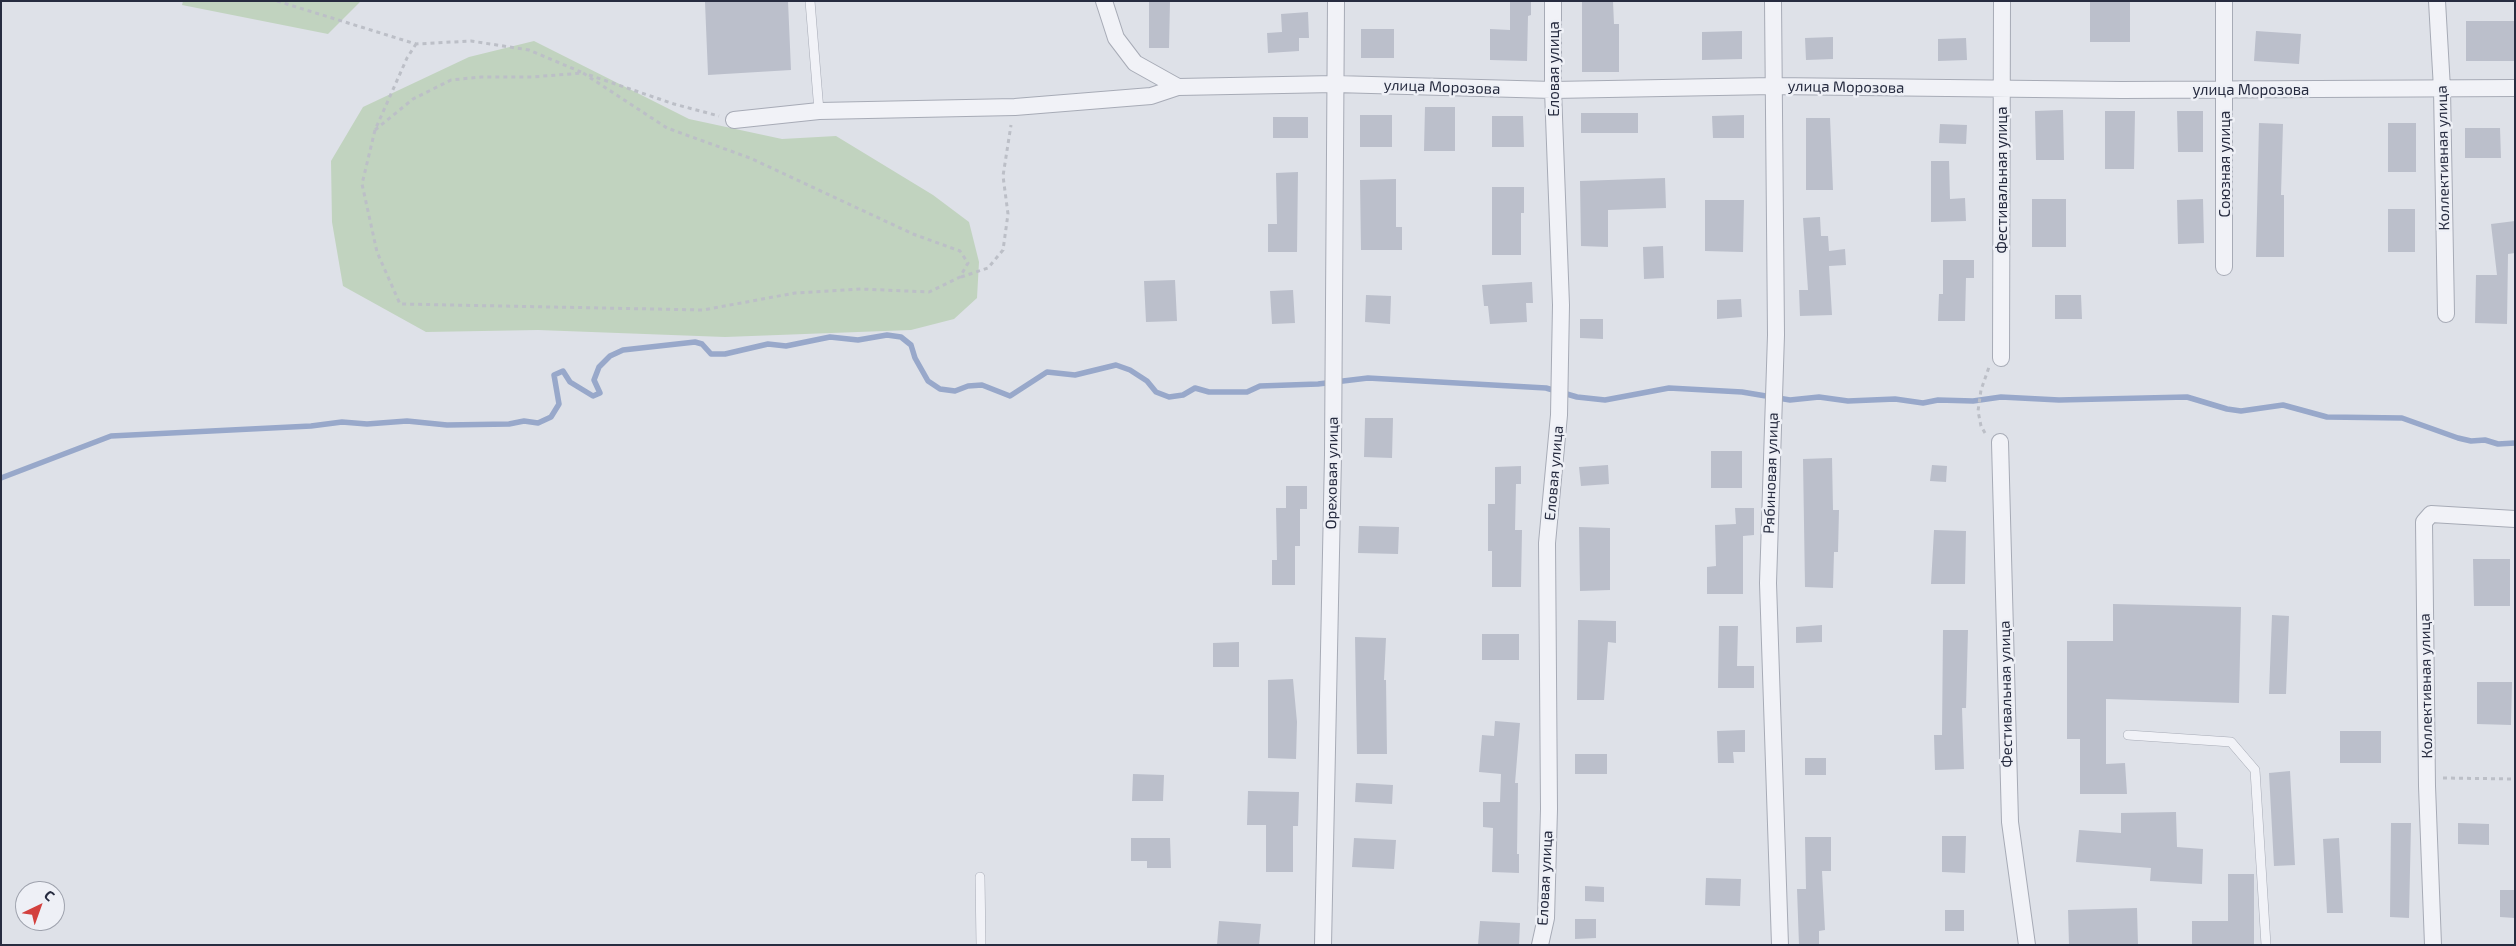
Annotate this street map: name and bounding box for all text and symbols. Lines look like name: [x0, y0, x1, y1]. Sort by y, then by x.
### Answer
street label: Еловая улица: [1545, 21, 1563, 117]
street label: улица Морозова: [1383, 76, 1501, 98]
street label: улица Морозова: [1787, 77, 1905, 97]
street label: улица Морозова: [2193, 81, 2309, 99]
street label: Коллективная улица: [2433, 85, 2453, 231]
street label: Фестивальная улица: [1993, 106, 2011, 254]
street label: Союзная улица: [2216, 111, 2234, 217]
street label: Рябиновая улица: [1760, 412, 1782, 534]
street label: Ореховая улица: [1322, 416, 1342, 530]
street label: Еловая улица: [1541, 425, 1567, 521]
street label: Коллективная улица: [2416, 613, 2436, 759]
street label: Фестивальная улица: [1996, 620, 2016, 768]
street label: Еловая улица: [1534, 830, 1556, 926]
north arrow: [15, 881, 65, 931]
text: С: [41, 886, 58, 904]

